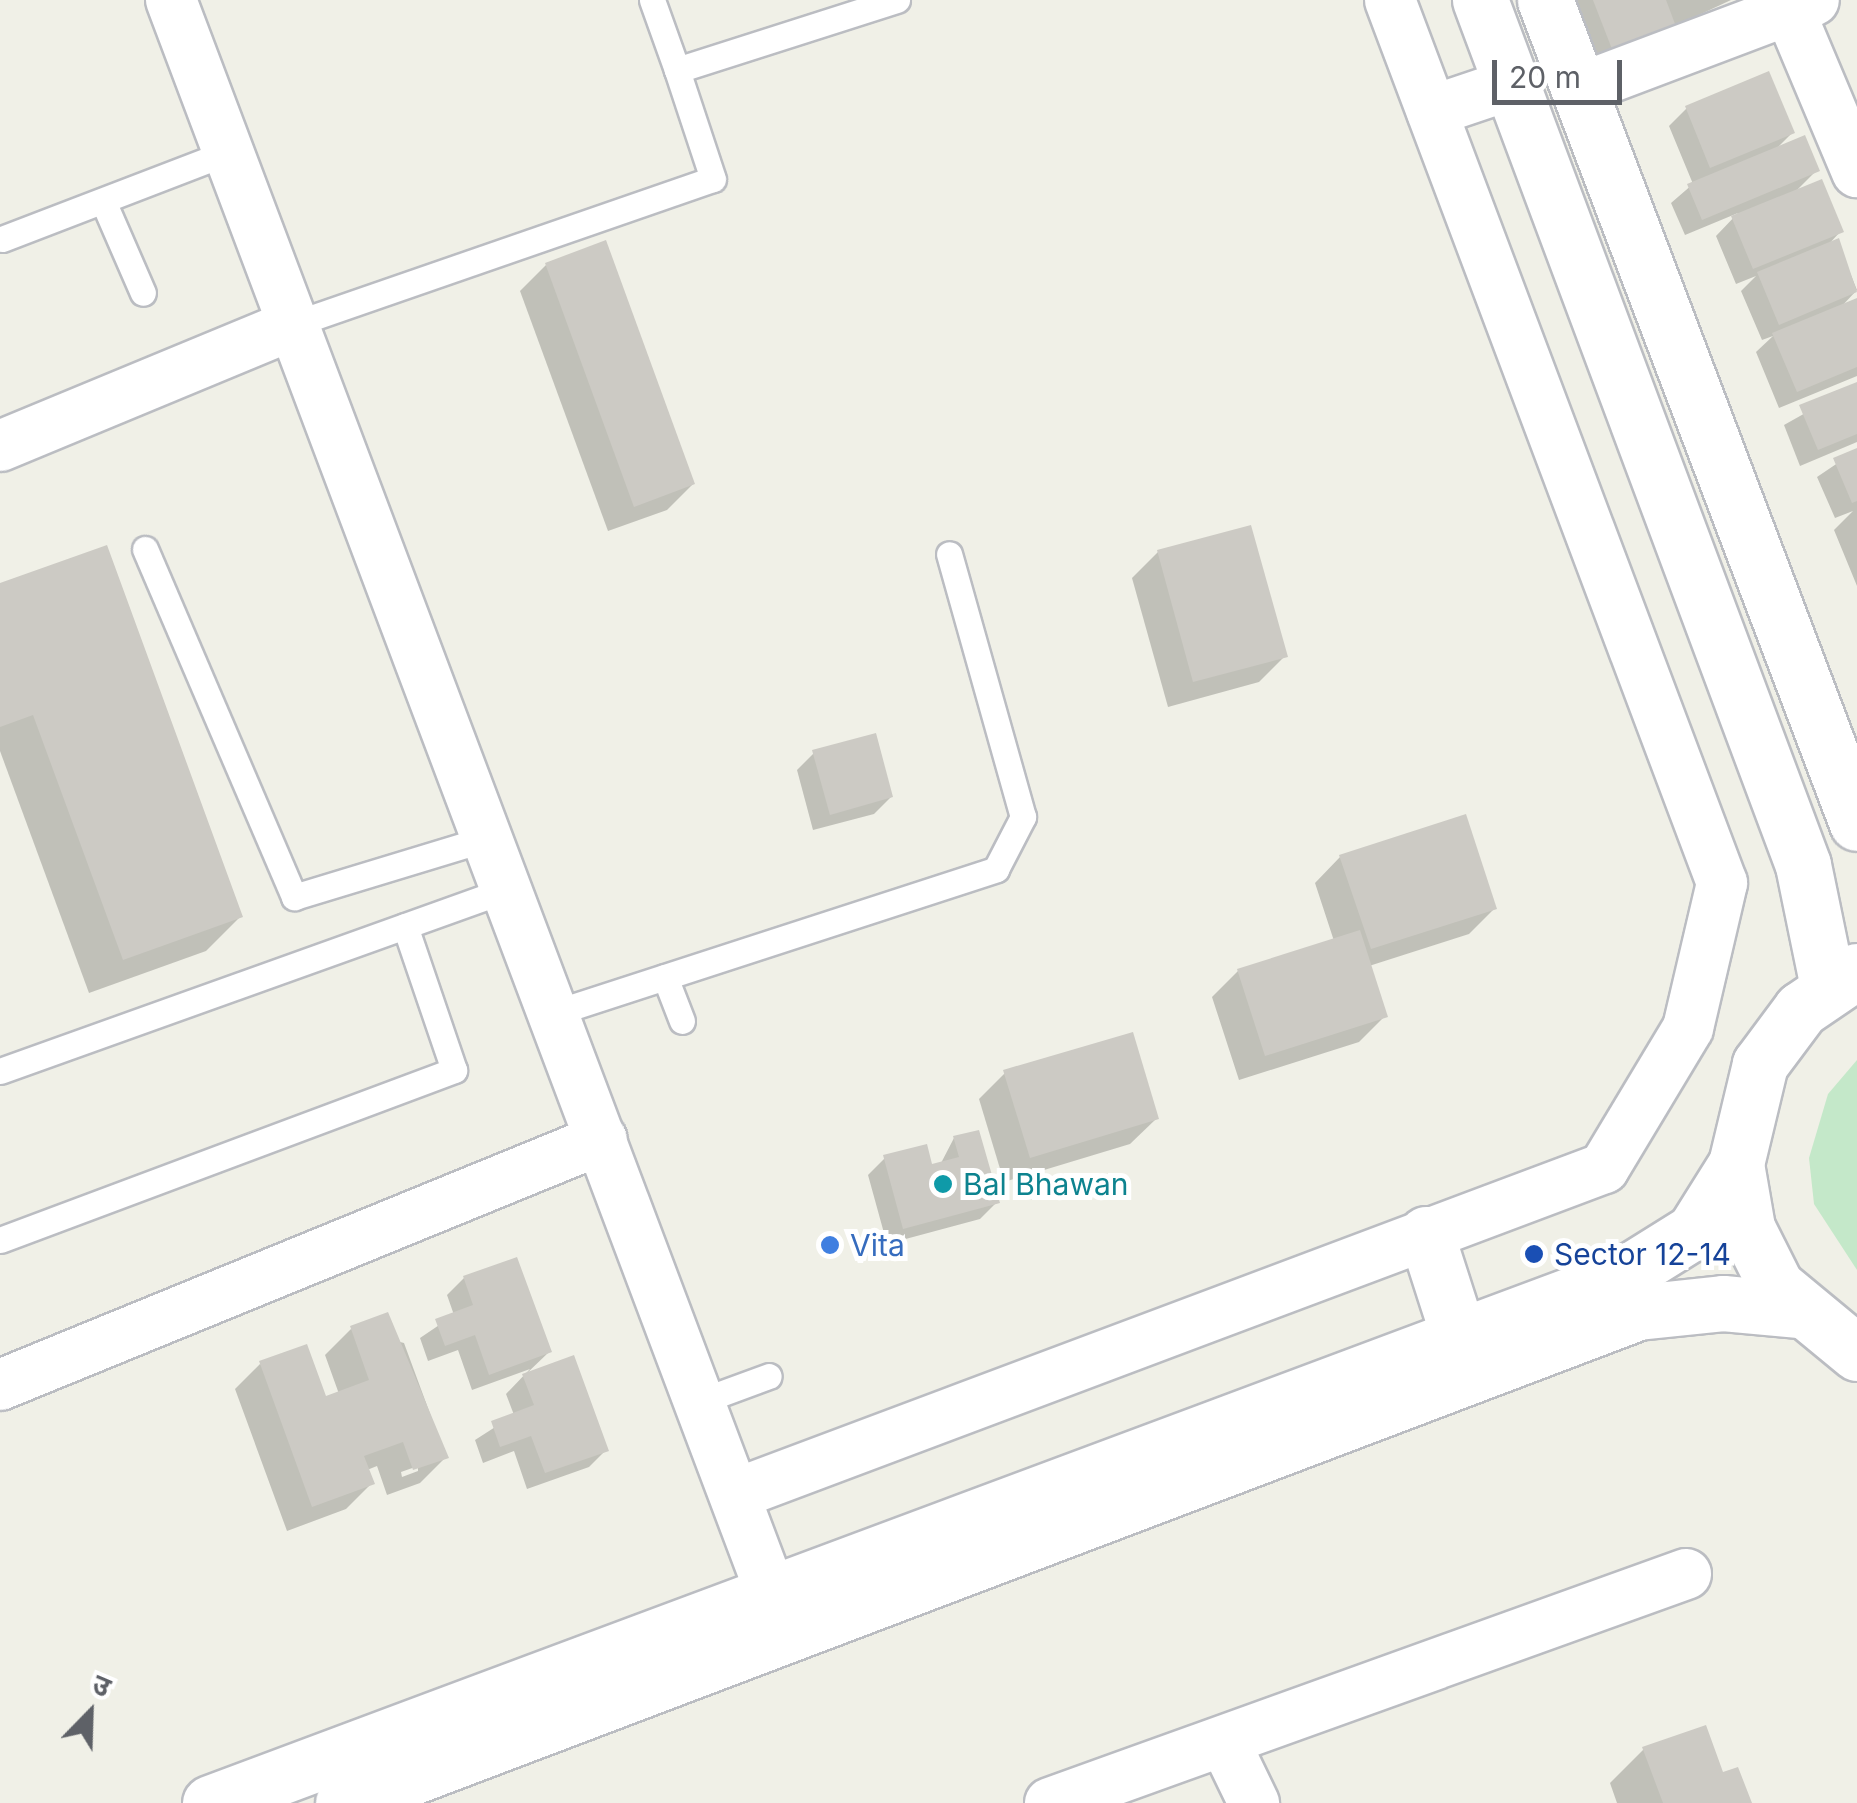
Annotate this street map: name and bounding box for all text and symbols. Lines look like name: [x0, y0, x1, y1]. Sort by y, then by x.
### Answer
scale bar: [1497, 40, 1627, 102]
text: 20 m: [1509, 59, 1581, 95]
place label: Bal Bhawan: [963, 1166, 1129, 1202]
marker: Bal Bhawan: [932, 1173, 954, 1195]
place label: Vita: [850, 1227, 905, 1263]
marker: Vita: [819, 1234, 841, 1256]
place label: Sector 12-14: [1554, 1236, 1731, 1272]
marker: Sector 12-14: [1523, 1243, 1545, 1265]
north arrow: [40, 1663, 140, 1763]
text: उ: [88, 1667, 116, 1704]

